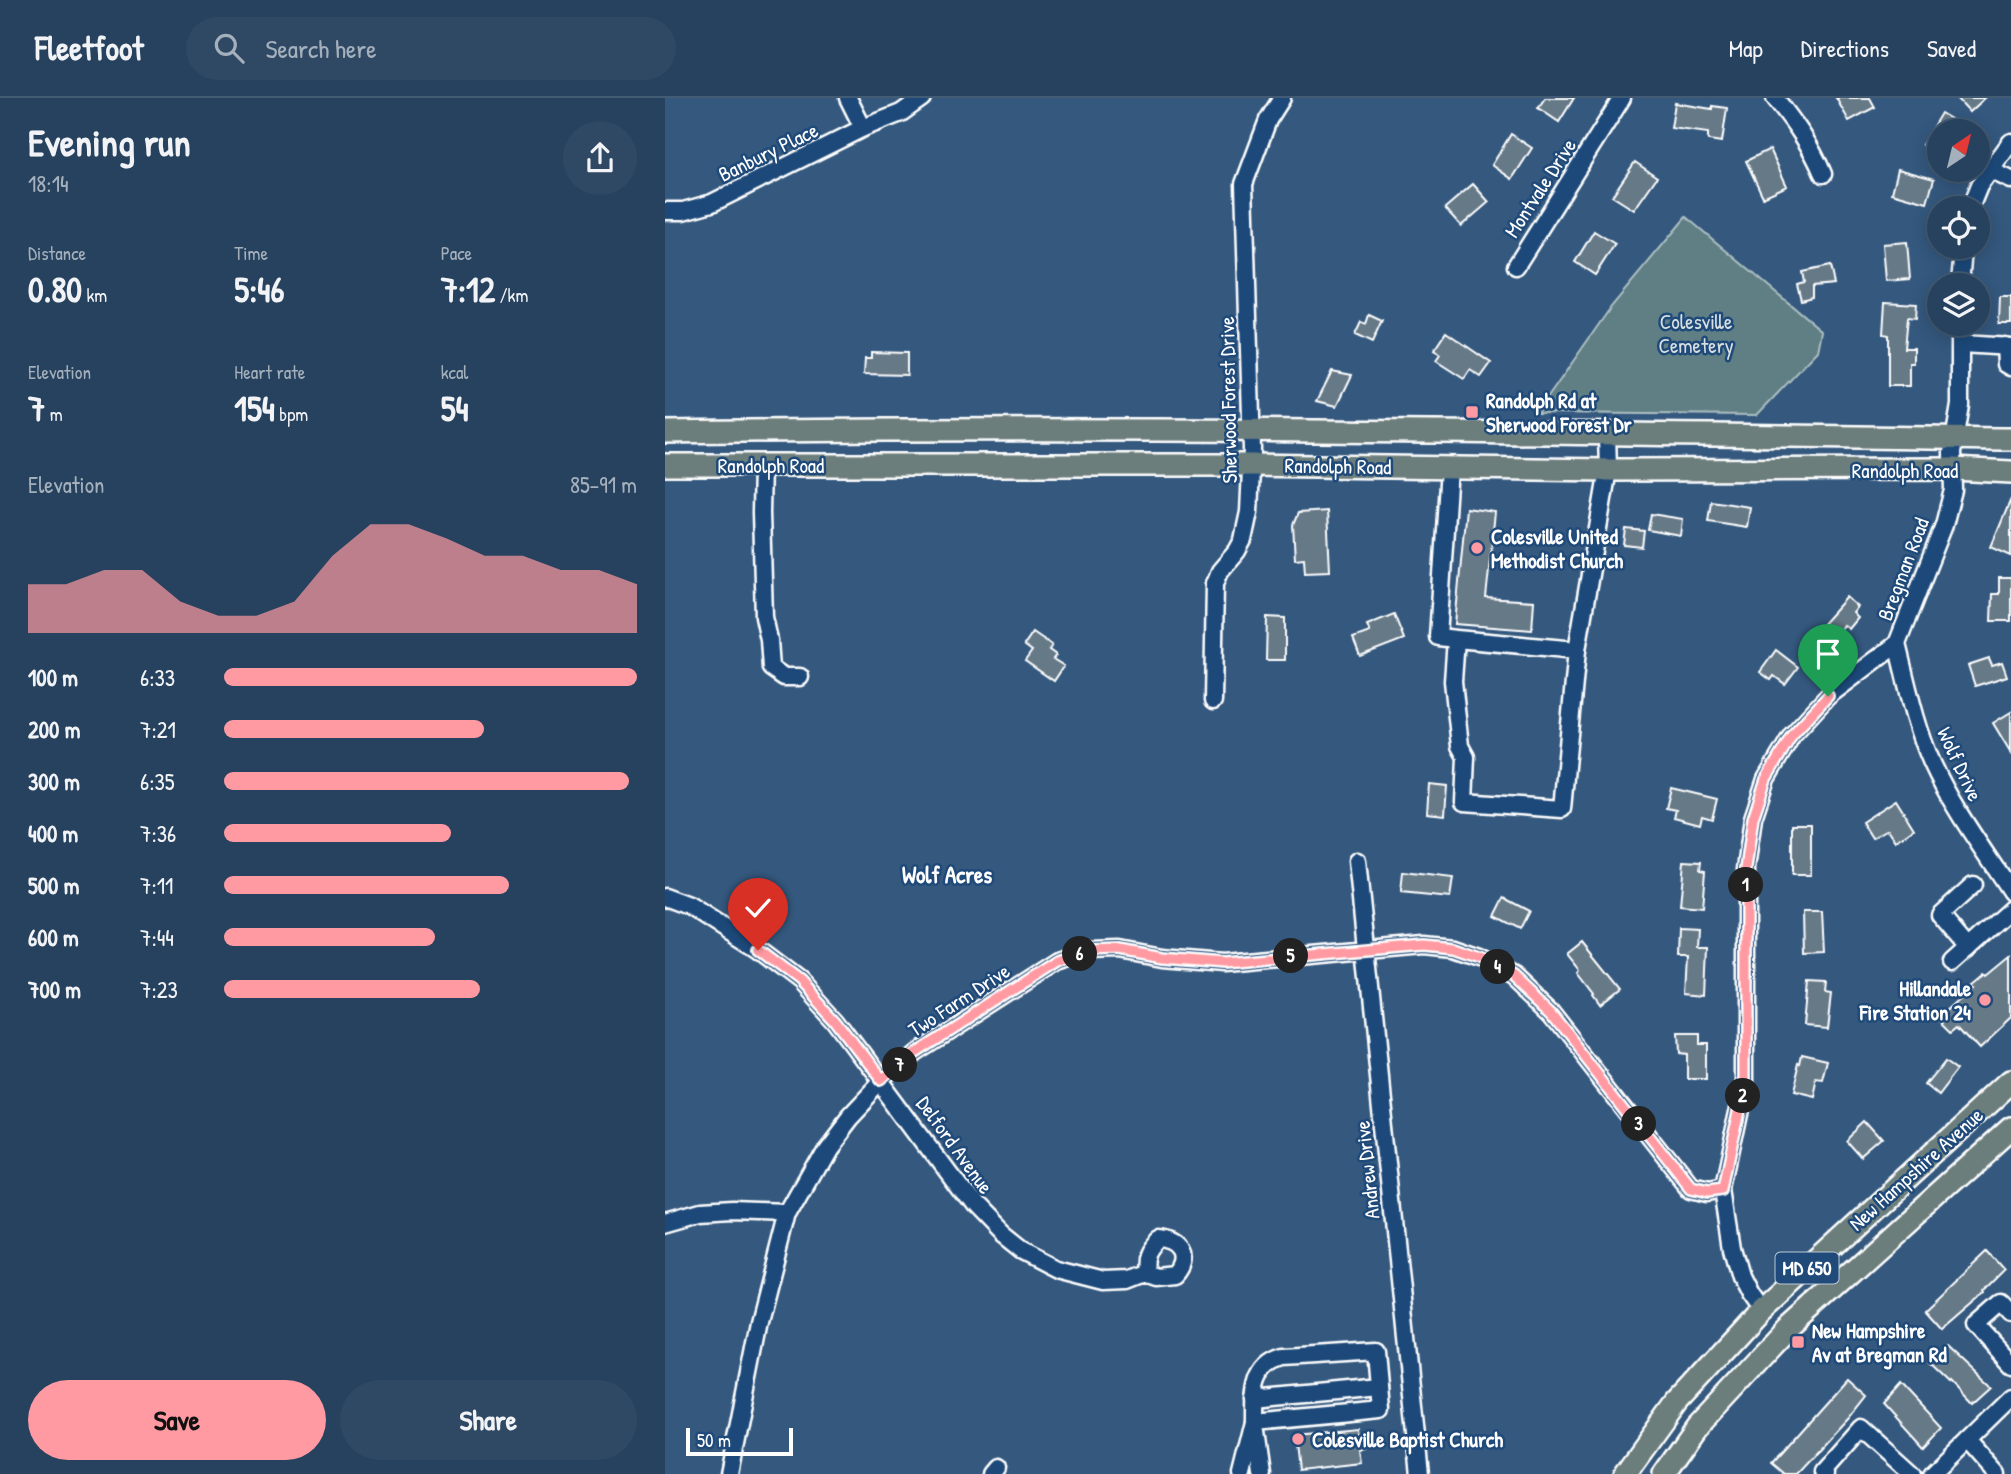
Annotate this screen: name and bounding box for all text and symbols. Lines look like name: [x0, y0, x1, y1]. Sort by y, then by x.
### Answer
search box: [186, 17, 676, 80]
text: Fleetfoot: [35, 26, 144, 70]
icon: search: [210, 29, 248, 67]
text: Search here: [266, 31, 377, 66]
text: Map: [1729, 32, 1763, 64]
text: Directions: [1801, 32, 1889, 64]
text: Saved: [1927, 32, 1976, 64]
street label: Banbury Place: [713, 115, 823, 189]
text: Evening run: [28, 116, 191, 168]
north arrow: [1927, 119, 1990, 182]
map controls: [1927, 119, 1990, 336]
button: share: [563, 121, 637, 195]
street label: Montvale Drive: [1497, 133, 1583, 243]
text: 18:14: [28, 168, 69, 199]
button: locate: [1927, 196, 1990, 259]
text: Distance: [28, 240, 86, 266]
text: Time: [234, 240, 268, 266]
text: Pace: [441, 240, 472, 266]
text: 0.80: [28, 266, 82, 313]
text: 5:46: [234, 266, 284, 313]
text: 7:12: [441, 266, 495, 313]
button: layers: [1927, 273, 1990, 336]
text: km: [82, 282, 107, 308]
text: /km: [495, 282, 528, 308]
park label: Colesville Cemetery: [1658, 307, 1734, 360]
street label: Sherwood Forest Drive: [1212, 316, 1244, 484]
text: Elevation: [28, 359, 91, 385]
text: Heart rate: [234, 359, 305, 385]
text: kcal: [441, 359, 468, 385]
text: 7: [28, 385, 45, 432]
text: 154: [234, 385, 275, 432]
text: 54: [441, 385, 469, 432]
place label: Randolph Rd at Sherwood Forest Dr: [1486, 386, 1632, 439]
text: m: [45, 401, 63, 427]
text: bpm: [275, 401, 308, 427]
marker: Randolph Rd at Sherwood Forest Dr: [1464, 404, 1480, 420]
street label: Randolph Road: [718, 451, 824, 480]
street label: Randolph Road: [1284, 451, 1392, 481]
street label: Randolph Road: [1852, 456, 1958, 485]
text: Elevation: [28, 469, 104, 500]
text: 85–91 m: [570, 469, 637, 500]
street label: Bregman Road: [1870, 514, 1936, 624]
place label: Colesville United Methodist Church: [1491, 522, 1623, 575]
marker: Colesville United Methodist Church: [1469, 540, 1485, 556]
pin: [1798, 624, 1858, 696]
icon: arrive: [1809, 635, 1847, 673]
text: 100 m: [28, 662, 78, 693]
text: 6:33: [140, 662, 175, 693]
text: 200 m: [28, 714, 80, 745]
text: 7:21: [140, 714, 176, 745]
street label: Wolf Drive: [1930, 722, 1990, 806]
text: 300 m: [28, 766, 80, 797]
text: 6:35: [140, 766, 175, 797]
text: 400 m: [28, 818, 78, 849]
text: 7:36: [140, 818, 176, 849]
district label: Wolf Acres: [902, 859, 992, 890]
pin: 1: [1729, 868, 1763, 902]
text: 500 m: [28, 870, 79, 901]
text: 7:11: [140, 870, 173, 901]
text: 1: [1742, 871, 1749, 897]
pin: [728, 878, 788, 950]
icon: check: [739, 889, 777, 927]
text: 600 m: [28, 922, 79, 953]
text: 7:44: [140, 922, 174, 953]
pin: 6: [1063, 936, 1097, 972]
pin: 5: [1273, 938, 1309, 974]
text: 6: [1076, 940, 1083, 966]
text: 5: [1286, 942, 1295, 968]
pin: 4: [1481, 950, 1515, 984]
text: 4: [1494, 953, 1501, 979]
street label: Two Farm Drive: [903, 956, 1015, 1044]
text: 700 m: [28, 974, 81, 1005]
text: 7:23: [140, 974, 178, 1005]
place label: Hillandale Fire Station 24: [1859, 974, 1972, 1027]
marker: Hillandale Fire Station 24: [1977, 992, 1993, 1008]
pin: 7: [883, 1048, 917, 1082]
text: 7: [895, 1051, 904, 1077]
pin: 2: [1725, 1079, 1761, 1114]
text: 2: [1738, 1082, 1747, 1108]
street label: Delford Avenue: [910, 1090, 1000, 1200]
street label: New Hampshire Avenue: [1843, 1101, 1989, 1237]
pin: 3: [1621, 1107, 1657, 1142]
text: 3: [1634, 1110, 1643, 1136]
street label: Andrew Drive: [1347, 1120, 1387, 1220]
road number: MD 650: [1775, 1252, 1839, 1284]
place label: New Hampshire Av at Bregman Rd: [1812, 1316, 1948, 1370]
marker: New Hampshire Av at Bregman Rd: [1790, 1334, 1806, 1350]
button: Save: [28, 1380, 326, 1460]
button: Share: [340, 1380, 637, 1460]
scale bar: [686, 1425, 793, 1457]
place label: Colesville Baptist Church: [1312, 1425, 1503, 1455]
text: 50 m: [697, 1427, 731, 1453]
marker: Colesville Baptist Church: [1290, 1431, 1306, 1447]

